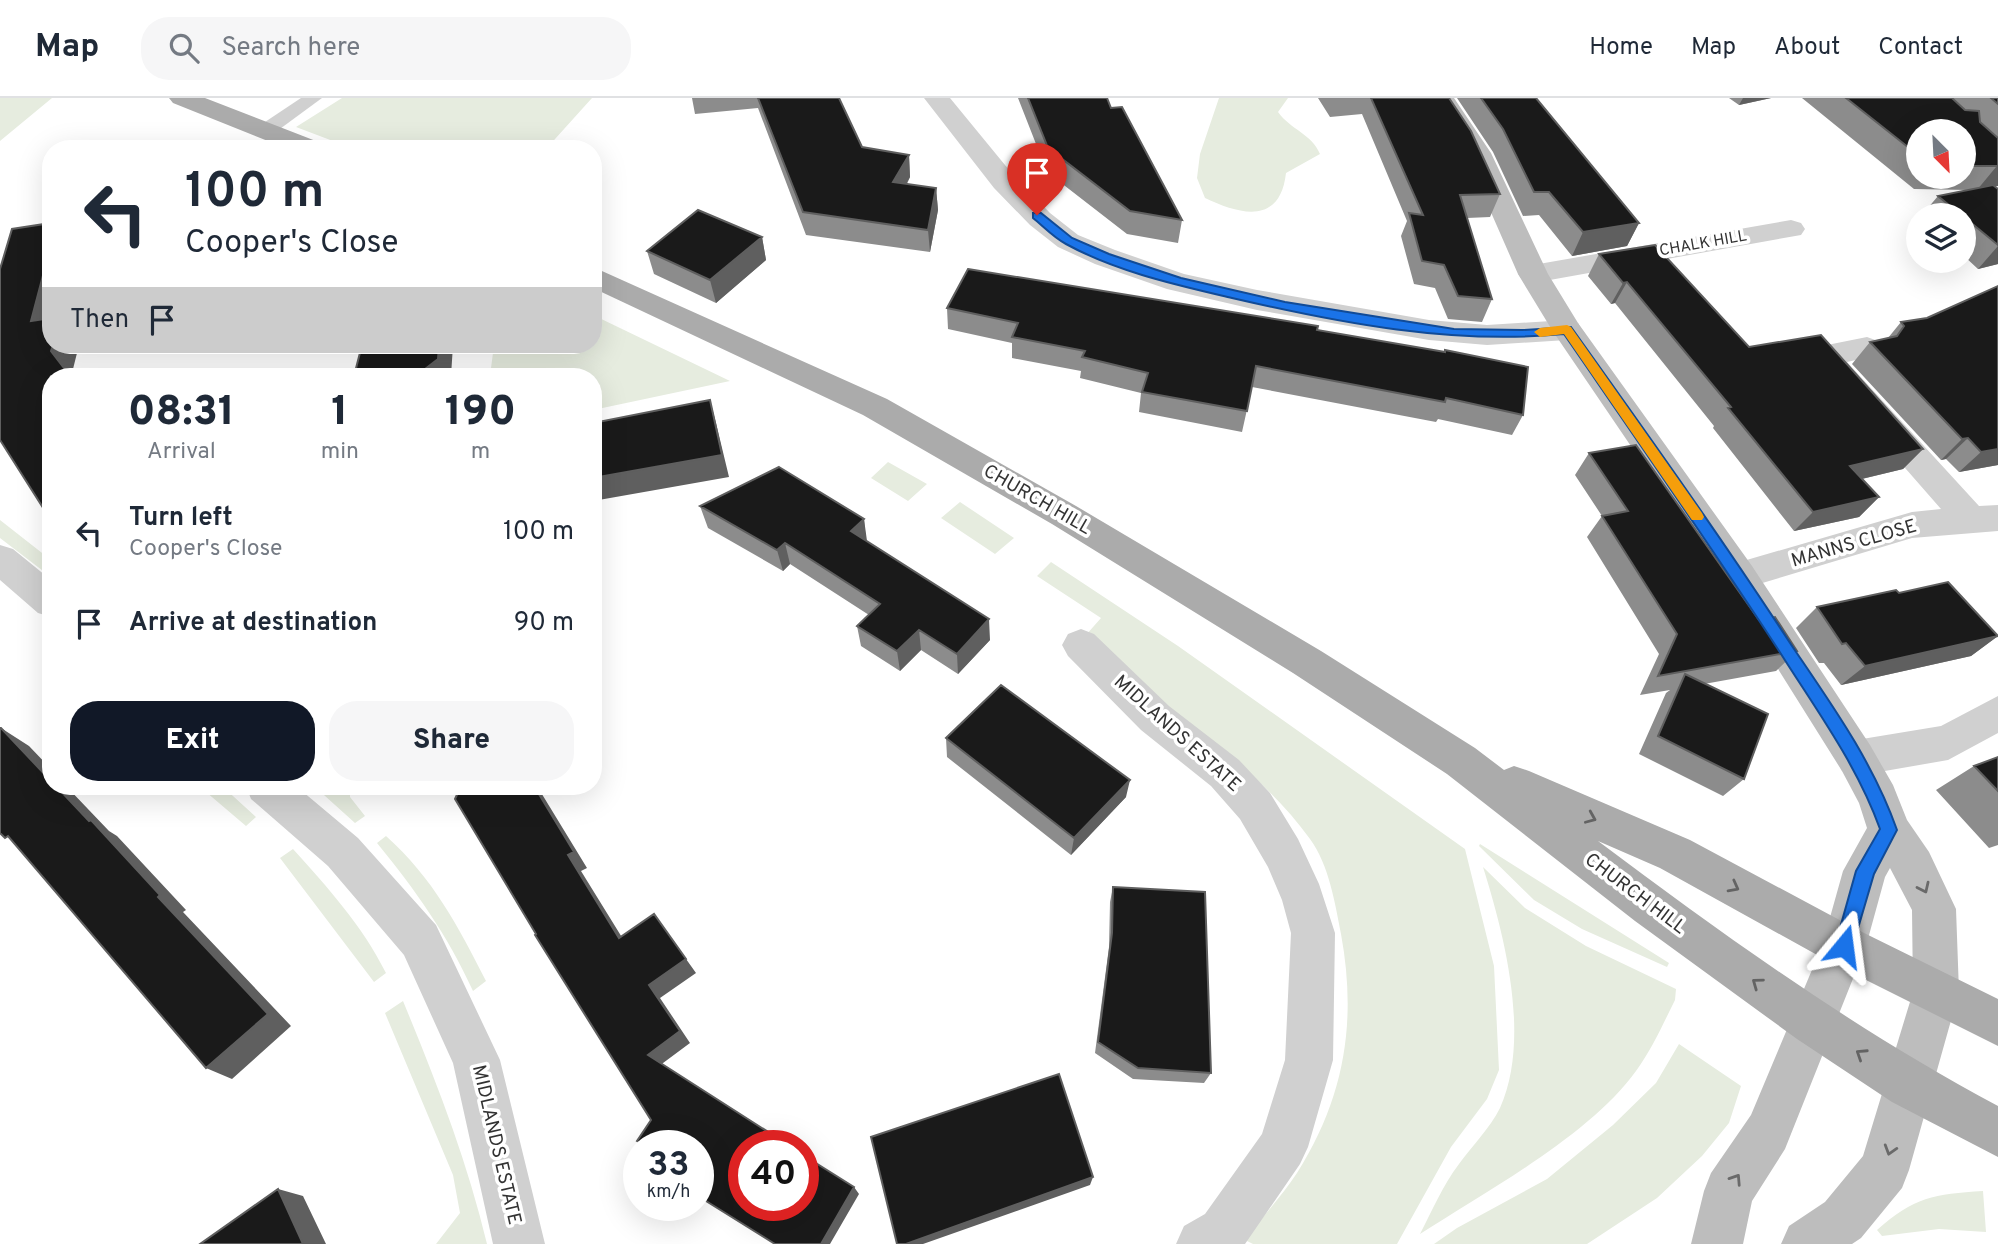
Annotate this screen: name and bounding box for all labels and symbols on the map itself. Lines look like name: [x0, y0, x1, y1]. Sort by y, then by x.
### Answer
north arrow: [1906, 119, 1976, 189]
pin: [1007, 143, 1067, 215]
street label: CHALK HILL: [1658, 226, 1748, 262]
street label: CHURCH HILL: [979, 459, 1096, 541]
street label: MANNS CLOSE: [1788, 515, 1920, 573]
street label: MIDLANDS ESTATE: [1108, 670, 1246, 798]
one-way arrow: [1584, 809, 1596, 823]
street label: CHURCH HILL: [1580, 848, 1691, 940]
one-way arrow: [1727, 878, 1740, 892]
one-way arrow: [1916, 881, 1930, 893]
position arrow: [1807, 909, 1881, 983]
one-way arrow: [1752, 979, 1765, 992]
one-way arrow: [1856, 1050, 1869, 1062]
street label: MIDLANDS ESTATE: [466, 1063, 526, 1227]
speed limit sign: 40: [728, 1130, 819, 1221]
one-way arrow: [1883, 1144, 1898, 1156]
one-way arrow: [1728, 1174, 1741, 1187]

